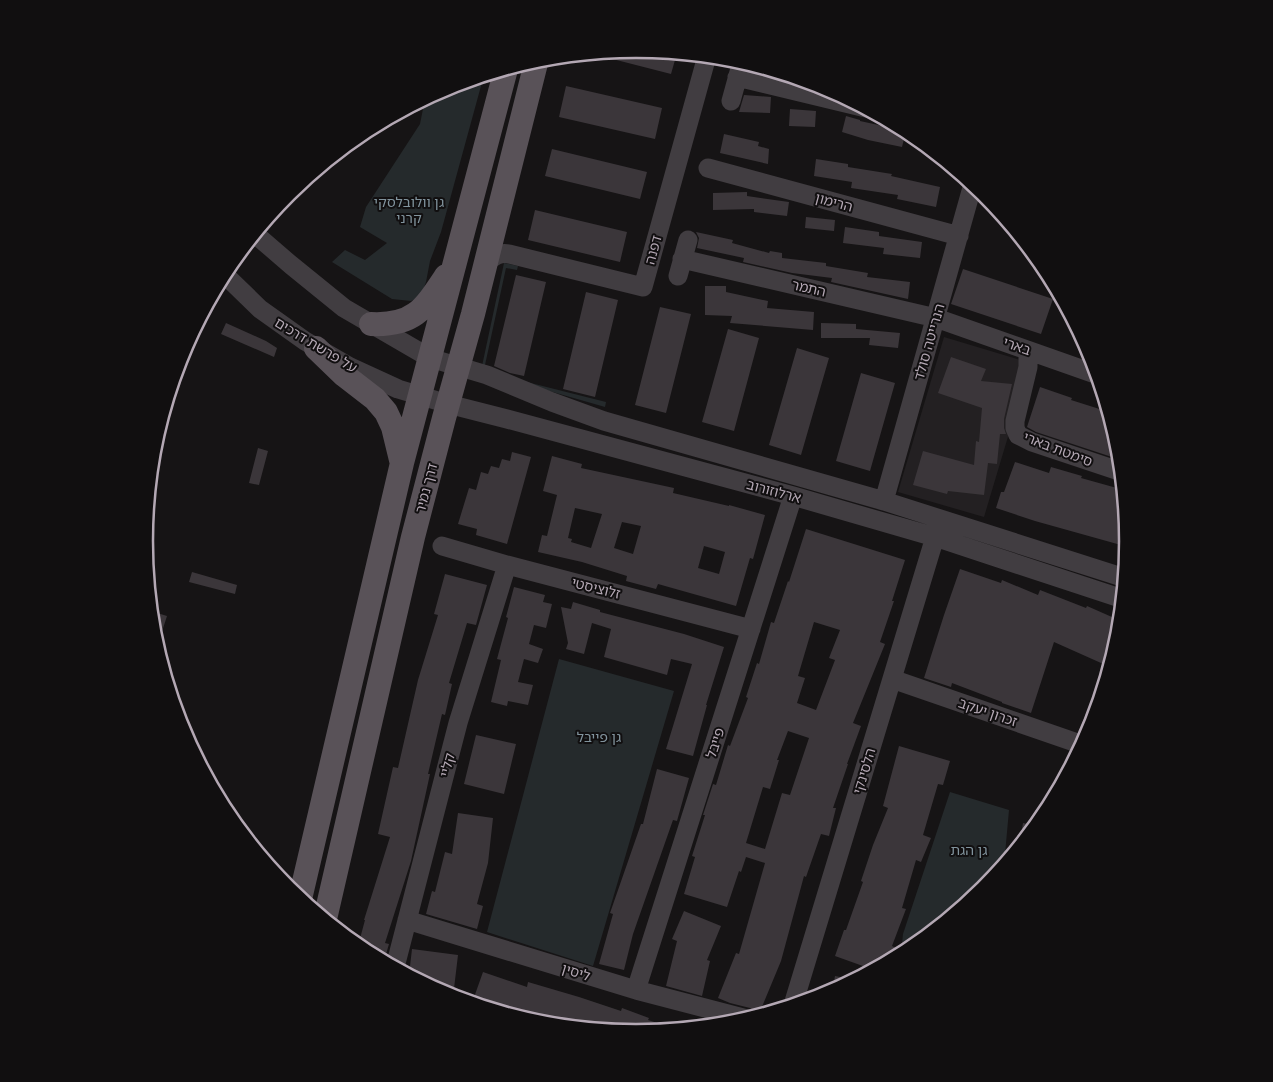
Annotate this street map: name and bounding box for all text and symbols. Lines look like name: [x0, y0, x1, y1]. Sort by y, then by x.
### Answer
street label: הרימון: [813, 188, 855, 216]
park label: גן וולובלסקי קרני: [374, 193, 444, 227]
street label: דפנה: [640, 233, 666, 267]
street label: התמר: [790, 275, 828, 301]
street label: הנרייטה סולד: [909, 302, 949, 382]
street label: על פרשת דרכים: [271, 313, 361, 377]
street label: בארי: [1001, 333, 1033, 359]
street label: סימטת בארי: [1021, 428, 1095, 470]
street label: דרך נמיר: [411, 461, 441, 515]
street label: ארלוזורוב: [745, 475, 803, 507]
street label: זלוציסטי: [570, 573, 623, 603]
street label: זכרון יעקב: [956, 694, 1020, 731]
street label: פייבל: [702, 725, 728, 761]
park label: גן פייבל: [577, 728, 621, 746]
street label: הלסינקי: [848, 746, 880, 796]
street label: קליי: [435, 751, 459, 779]
park label: גן הגת: [950, 841, 988, 859]
street label: ליסין: [559, 959, 593, 985]

